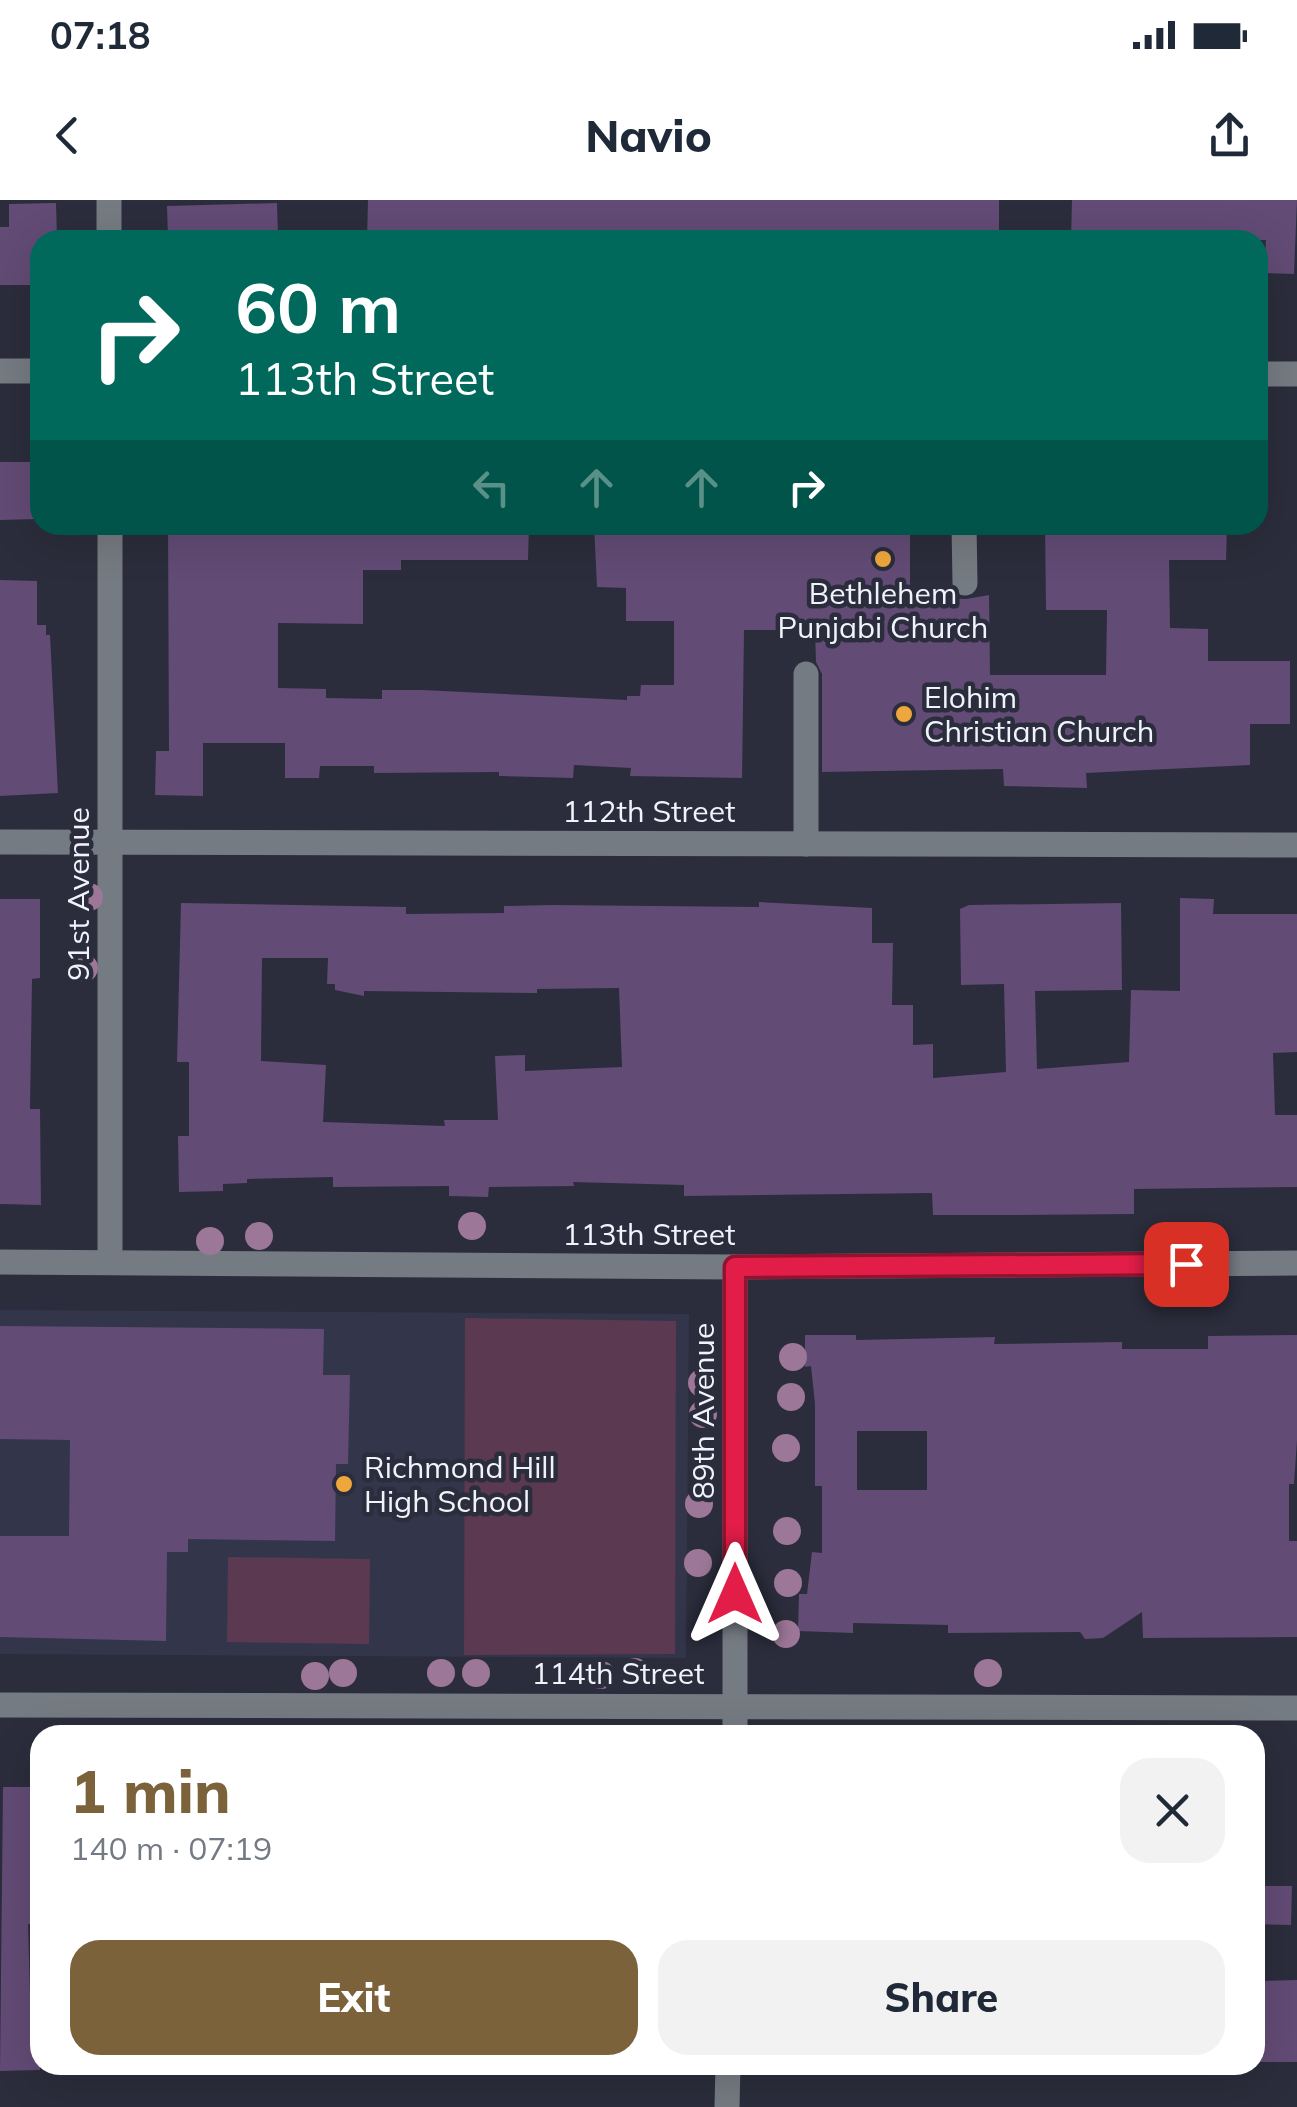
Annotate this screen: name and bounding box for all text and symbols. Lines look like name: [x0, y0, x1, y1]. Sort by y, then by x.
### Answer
text: 07:18: [50, 11, 151, 59]
text: Navio: [585, 107, 712, 163]
icon: back: [40, 108, 95, 163]
icon: share: [1202, 108, 1257, 163]
text: 60 m: [235, 263, 401, 351]
icon: right: [70, 270, 200, 400]
text: 113th Street: [235, 350, 494, 406]
icon: left: [464, 460, 519, 515]
icon: ahead: [569, 460, 624, 515]
icon: ahead: [674, 460, 729, 515]
icon: right: [779, 460, 834, 515]
marker: Bethlehem Punjabi Church: [872, 548, 894, 570]
place label: Bethlehem Punjabi Church: [778, 574, 988, 646]
place label: Elohim Christian Church: [924, 678, 1154, 750]
marker: Elohim Christian Church: [893, 703, 915, 725]
street label: 112th Street: [563, 792, 735, 830]
street label: 91st Avenue: [59, 807, 97, 981]
street label: 113th Street: [563, 1215, 735, 1253]
pin: [1144, 1222, 1229, 1307]
icon: arrive: [1159, 1237, 1214, 1292]
street label: 89th Avenue: [684, 1323, 722, 1499]
place label: Richmond Hill High School: [364, 1448, 556, 1520]
marker: Richmond Hill High School: [333, 1473, 355, 1495]
position arrow: [683, 1542, 787, 1646]
street label: 114th Street: [532, 1654, 704, 1692]
text: 1 min: [70, 1753, 231, 1828]
button: close: [1120, 1758, 1225, 1863]
text: 140 m · 07:19: [70, 1828, 272, 1868]
button: Exit: [70, 1940, 638, 2055]
button: Share: [658, 1940, 1225, 2055]

